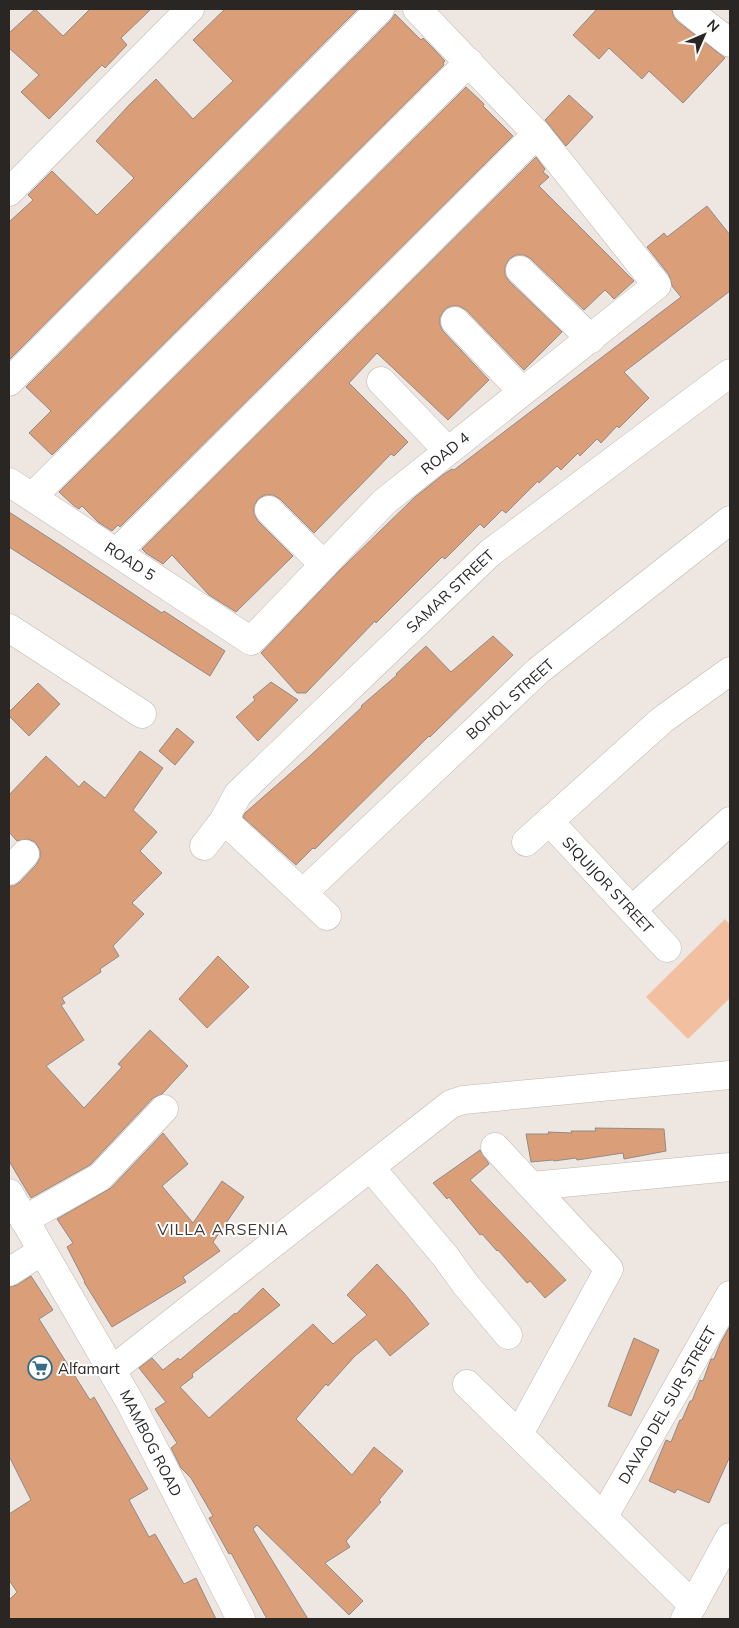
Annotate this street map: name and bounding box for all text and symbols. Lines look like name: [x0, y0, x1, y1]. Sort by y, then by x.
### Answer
north arrow: [679, 10, 729, 60]
text: N: [703, 16, 723, 36]
street label: ROAD 4: [417, 428, 473, 478]
street label: ROAD 5: [101, 538, 159, 584]
street label: SAMAR STREET: [402, 545, 498, 637]
street label: BOHOL STREET: [462, 654, 558, 744]
street label: SIQUIJOR STREET: [558, 833, 658, 937]
district label: VILLA ARSENIA: [157, 1219, 289, 1239]
street label: DAVAO DEL SUR STREET: [614, 1323, 720, 1487]
supermarket icon: Alfamart: [27, 1355, 53, 1381]
place label: Alfamart: [58, 1359, 120, 1378]
street label: MAMBOG ROAD: [116, 1386, 186, 1500]

